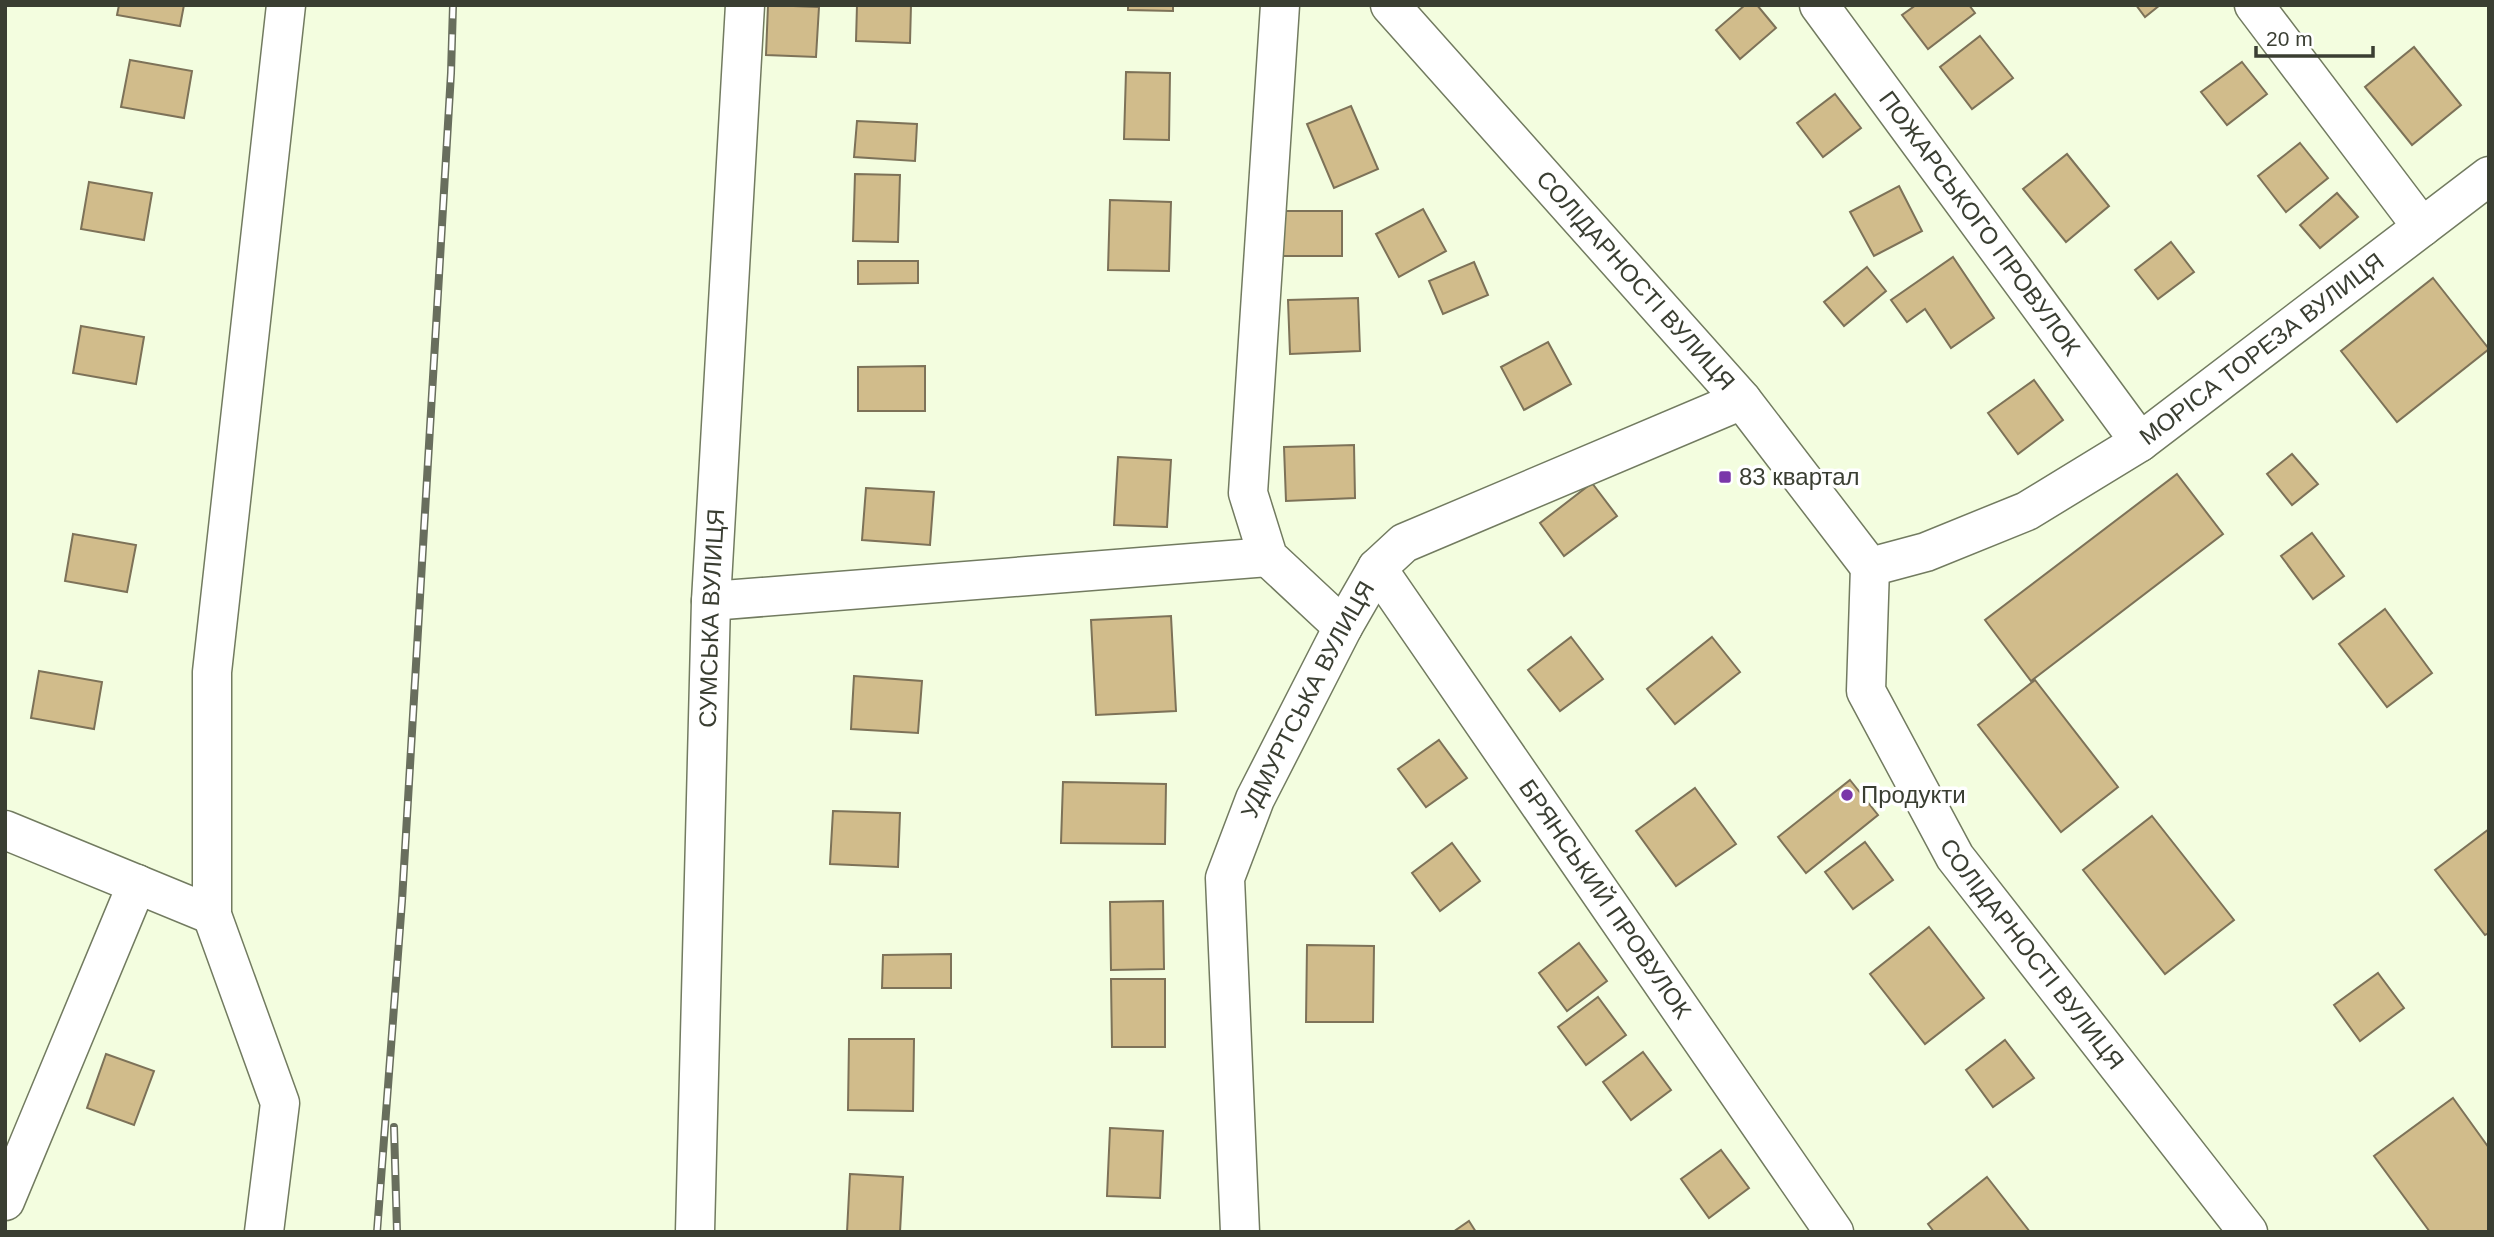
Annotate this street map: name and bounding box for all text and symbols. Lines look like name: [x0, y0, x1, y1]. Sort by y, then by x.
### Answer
scale bar: [2256, 14, 2373, 58]
text: 20 m: [2266, 27, 2313, 50]
street label: ПОЖАРСЬКОГО ПРОВУЛОК: [1874, 86, 2086, 361]
street label: СОЛІДАРНОСТІ ВУЛИЦЯ: [1531, 165, 1741, 395]
street label: МОРІСА ТОРЕЗА ВУЛИЦЯ: [2134, 247, 2389, 450]
place label: 83 квартал: [1739, 463, 1860, 490]
marker: 83 квартал: [1717, 469, 1733, 485]
street label: СУМСЬКА ВУЛИЦЯ: [694, 508, 729, 728]
street label: УДМУРТСЬКА ВУЛИЦЯ: [1235, 576, 1379, 822]
street label: БРЯНСЬКИЙ ПРОВУЛОК: [1514, 774, 1697, 1023]
place label: Продукти: [1861, 781, 1966, 808]
marker: Продукти: [1839, 787, 1855, 803]
street label: СОЛІДАРНОСТІ ВУЛИЦЯ: [1935, 834, 2130, 1074]

